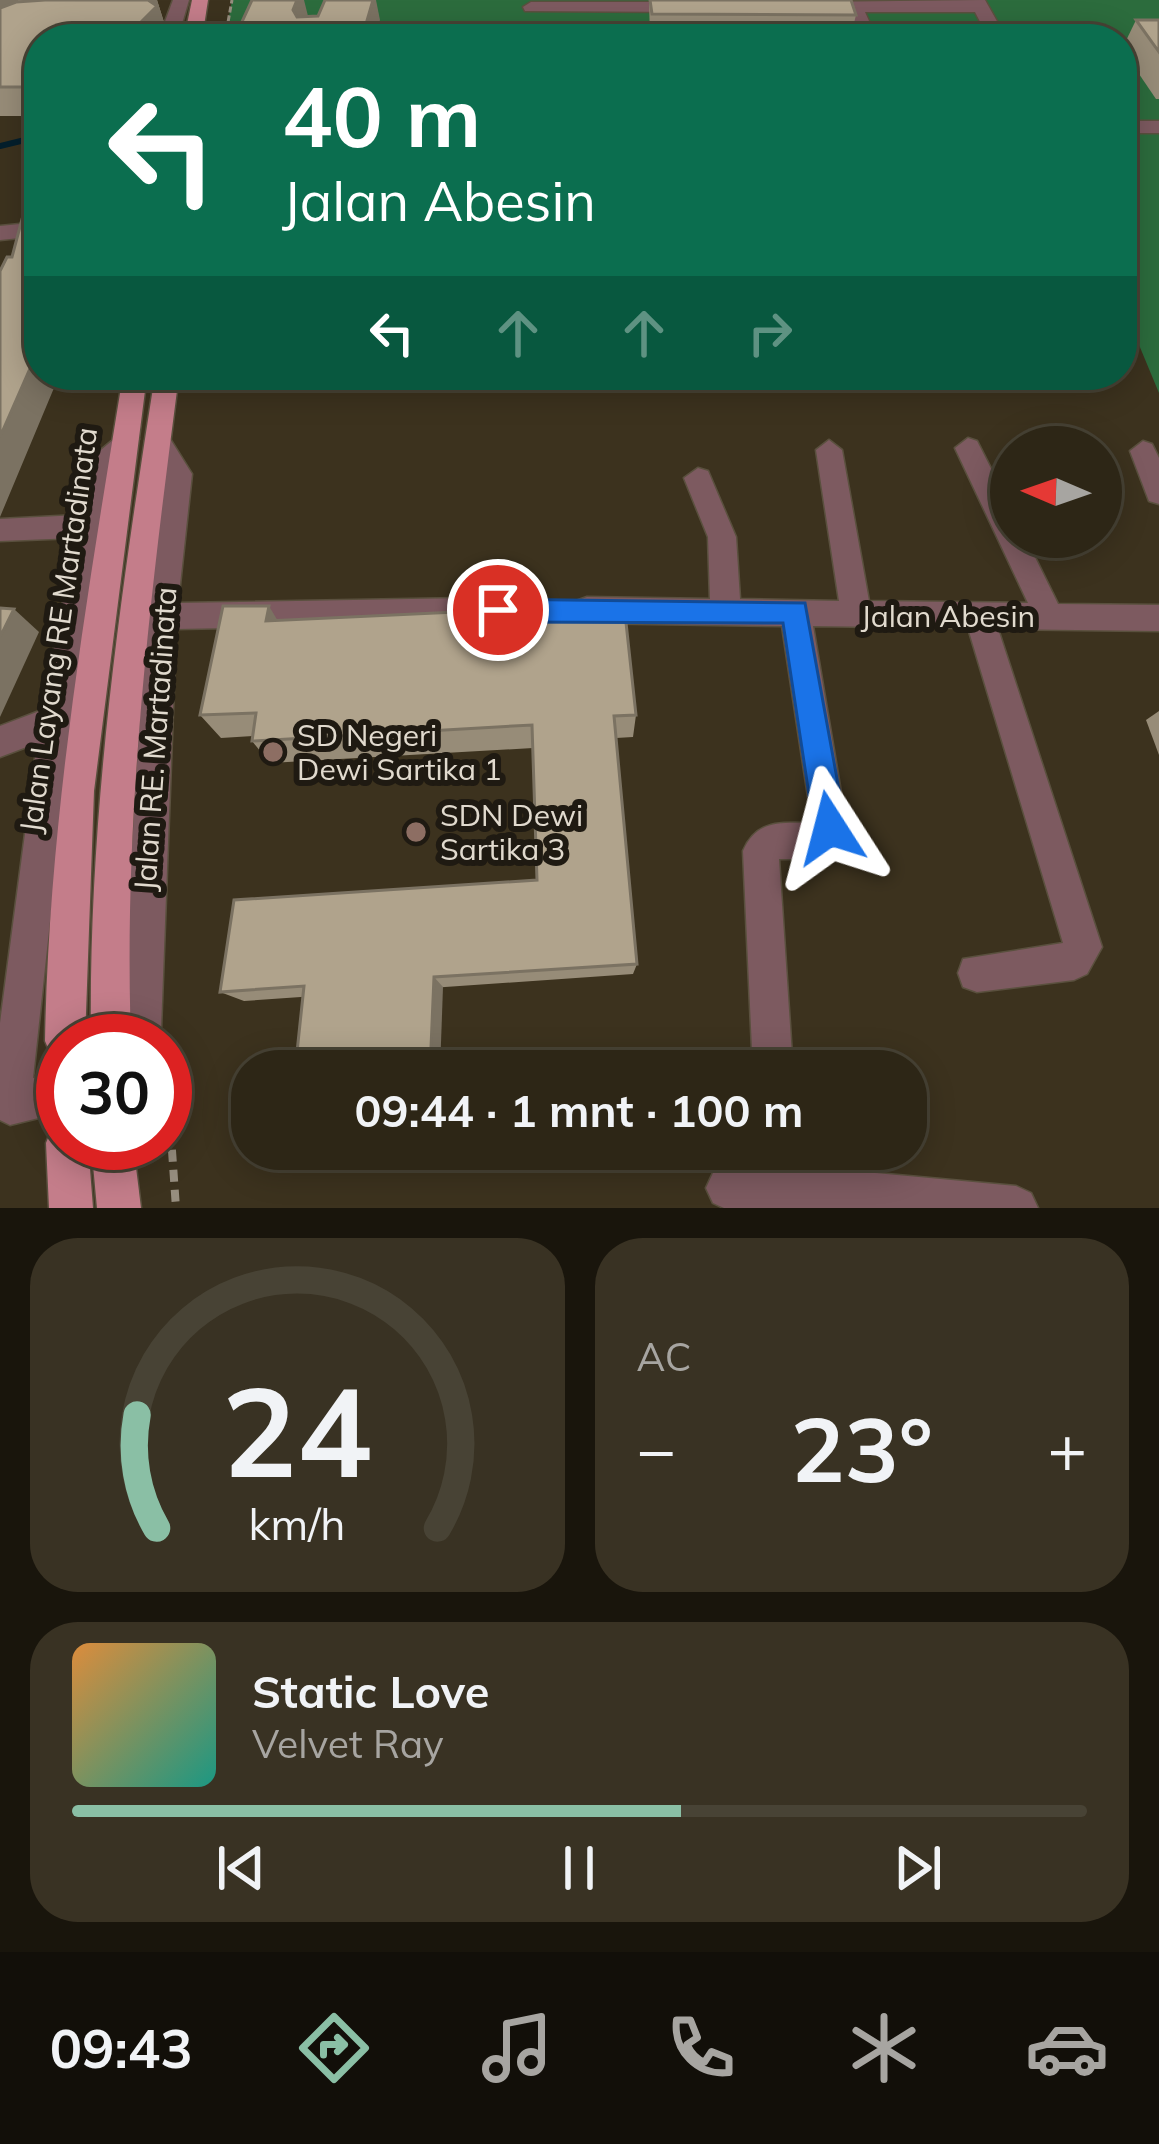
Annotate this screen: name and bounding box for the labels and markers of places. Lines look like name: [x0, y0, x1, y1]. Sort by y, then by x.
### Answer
pin: [447, 559, 549, 661]
place label: SD Negeri Dewi Sartika 1: [297, 716, 502, 788]
marker: SD Negeri Dewi Sartika 1: [260, 739, 286, 765]
place label: SDN Dewi Sartika 3: [440, 796, 583, 868]
marker: SDN Dewi Sartika 3: [403, 819, 429, 845]

